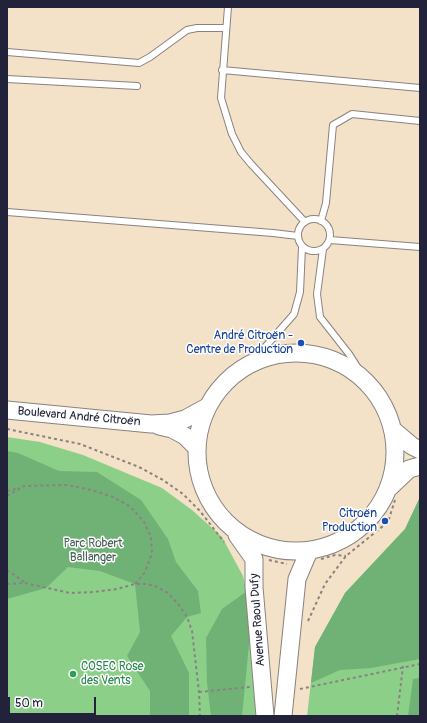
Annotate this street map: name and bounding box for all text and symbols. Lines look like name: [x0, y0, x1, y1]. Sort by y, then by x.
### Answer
place label: André Citroën - Centre de Production: [186, 329, 293, 357]
marker: André Citroën - Centre de Production: [296, 338, 306, 348]
street label: Boulevard André Citroën: [17, 404, 141, 430]
place label: Citroën Production: [322, 507, 377, 535]
marker: Citroën Production: [380, 516, 390, 526]
park label: Parc Robert Ballanger: [63, 537, 123, 565]
street label: Avenue Raoul Dufy: [248, 573, 268, 667]
place label: COSEC Rose des Vents: [81, 660, 143, 688]
marker: COSEC Rose des Vents: [68, 669, 78, 679]
scale bar: [10, 689, 98, 715]
text: 50 m: [15, 696, 43, 711]

